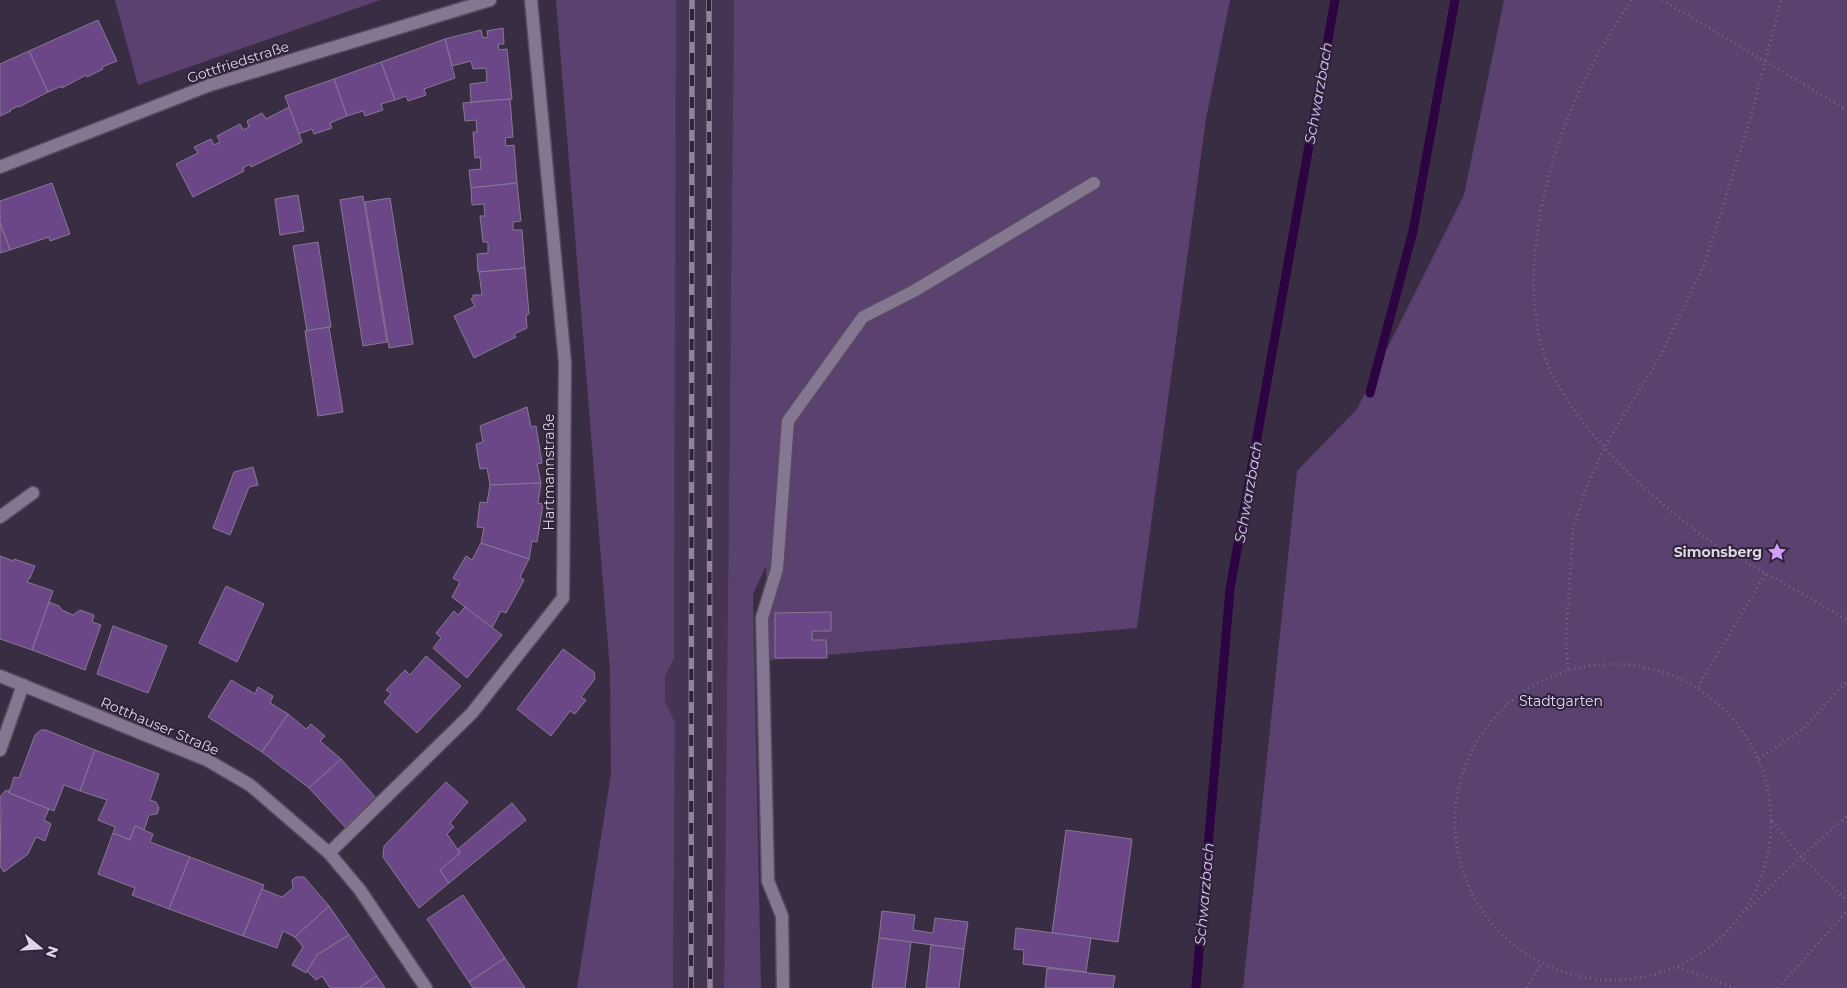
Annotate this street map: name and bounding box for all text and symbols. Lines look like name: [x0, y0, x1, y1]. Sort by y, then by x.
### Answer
street label: Gottfriedstraße: [185, 37, 291, 87]
water label: Schwarzbach: [1300, 41, 1336, 145]
street label: Hartmannstraße: [540, 414, 558, 530]
water label: Schwarzbach: [1230, 440, 1266, 544]
place icon: Simonsberg: [1766, 541, 1788, 563]
place label: Simonsberg: [1674, 543, 1762, 561]
park label: Stadtgarten: [1519, 692, 1603, 710]
street label: Rotthauser Straße: [98, 693, 222, 759]
water label: Schwarzbach: [1190, 842, 1218, 946]
north arrow: [15, 923, 65, 973]
text: N: [42, 944, 63, 960]

